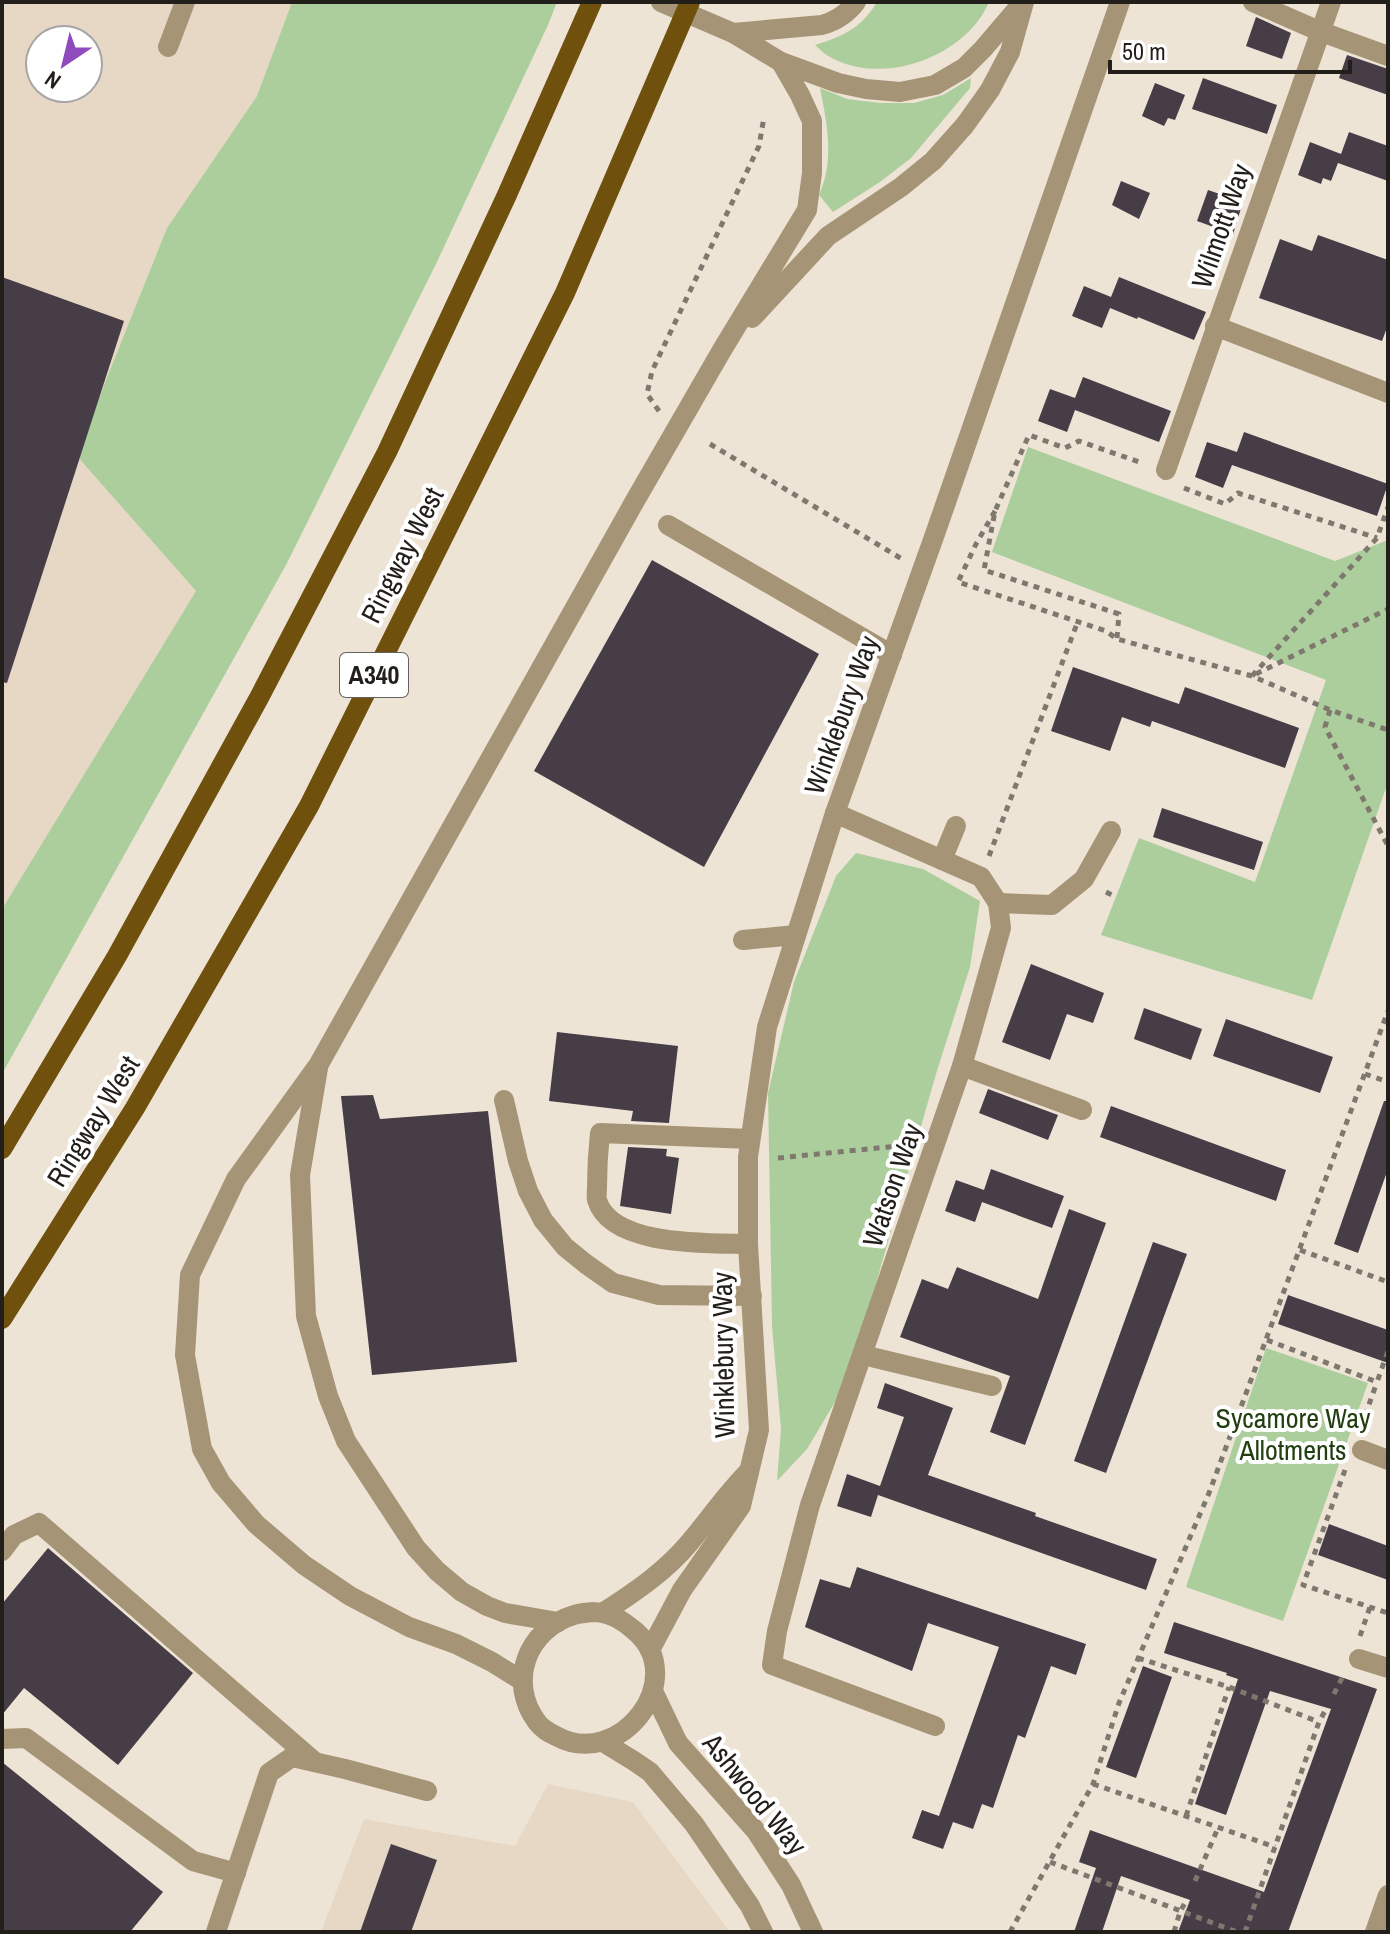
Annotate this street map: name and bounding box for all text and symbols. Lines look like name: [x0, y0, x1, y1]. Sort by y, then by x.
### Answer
north arrow: [24, 24, 104, 104]
scale bar: [1110, 24, 1350, 74]
text: 50 m: [1122, 35, 1166, 67]
text: N: [39, 64, 66, 96]
street label: Wilmott Way: [1182, 158, 1260, 293]
street label: Ringway West: [352, 481, 452, 629]
street label: Winklebury Way: [795, 630, 887, 800]
road number: A340: [340, 653, 408, 697]
street label: Ringway West: [38, 1048, 148, 1194]
street label: Watson Way: [853, 1118, 931, 1252]
street label: Winklebury Way: [703, 1271, 743, 1438]
park label: Sycamore Way Allotments: [1216, 1399, 1371, 1469]
street label: Ashwood Way: [694, 1725, 816, 1863]

